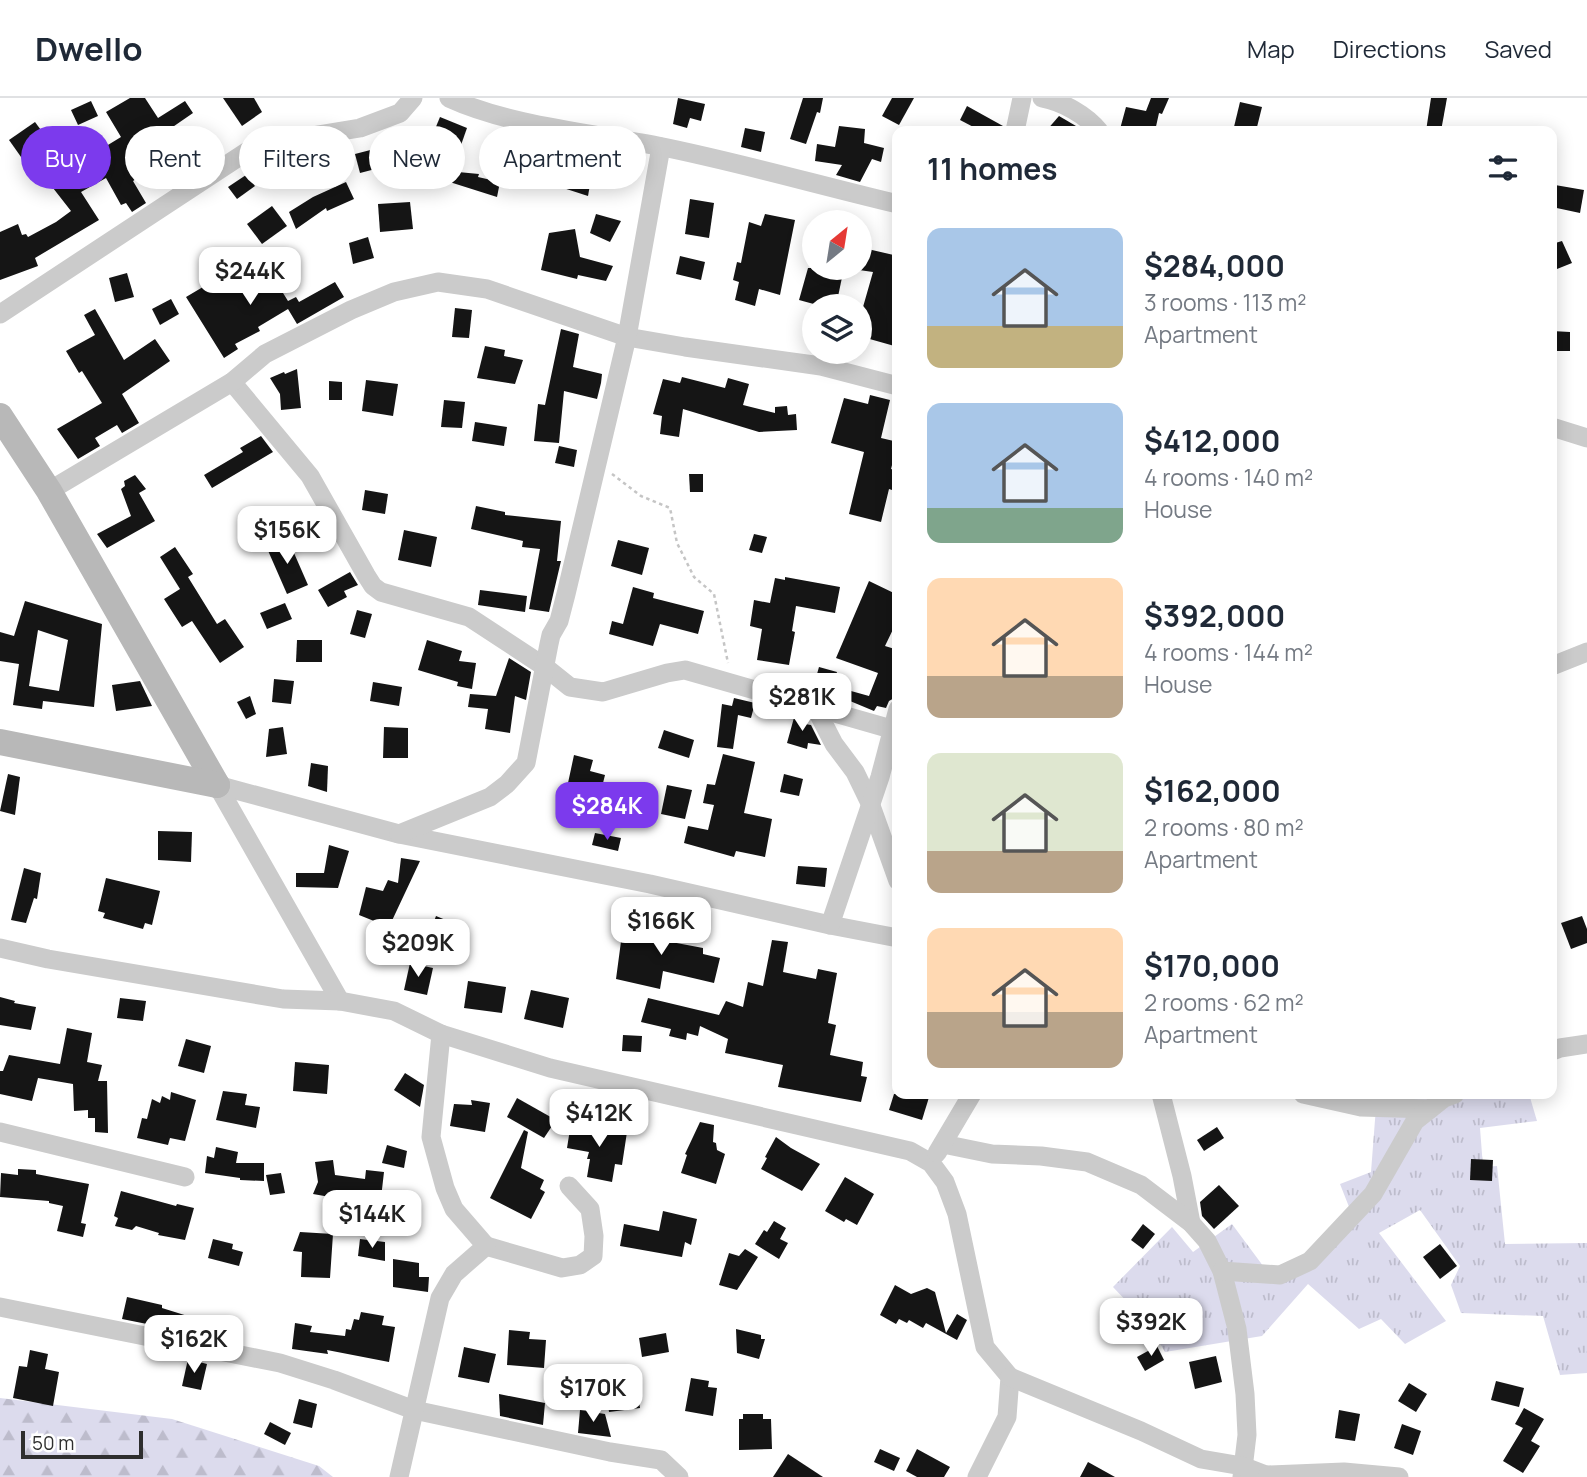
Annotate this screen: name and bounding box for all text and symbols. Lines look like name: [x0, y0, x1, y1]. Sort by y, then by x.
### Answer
text: Dwello: [35, 26, 143, 71]
text: Map: [1247, 32, 1295, 65]
text: Directions: [1333, 32, 1446, 65]
text: Saved: [1484, 32, 1552, 65]
chip: Buy: [21, 126, 111, 189]
chip: Rent: [125, 126, 225, 189]
chip: Filters: [239, 126, 355, 189]
chip: New: [369, 126, 465, 189]
chip: Apartment: [479, 126, 646, 189]
text: 11 homes: [927, 148, 1058, 189]
icon: filters: [1484, 149, 1522, 187]
north arrow: [802, 210, 872, 280]
map controls: [802, 210, 872, 364]
text: $284,000: [1144, 245, 1285, 286]
pin: $244K: [201, 248, 299, 307]
text: $244K: [215, 254, 285, 286]
icon: home: [983, 256, 1067, 340]
text: 3 rooms · 113 m²: [1144, 286, 1307, 318]
button: layers: [802, 294, 872, 364]
text: Apartment: [1144, 318, 1258, 350]
text: $412,000: [1144, 420, 1280, 461]
icon: home: [983, 431, 1067, 515]
text: 4 rooms · 140 m²: [1144, 461, 1313, 493]
text: House: [1144, 493, 1213, 525]
pin: $156K: [238, 506, 336, 566]
text: $156K: [253, 513, 321, 545]
text: $392,000: [1144, 595, 1285, 636]
icon: home: [983, 606, 1067, 690]
text: 4 rooms · 144 m²: [1144, 636, 1313, 668]
text: House: [1144, 668, 1213, 700]
pin: $281K: [753, 674, 851, 733]
text: $281K: [768, 680, 836, 712]
text: $162,000: [1144, 770, 1281, 811]
icon: home: [983, 781, 1067, 865]
pin: $284K: [558, 782, 656, 842]
text: $284K: [571, 789, 643, 821]
text: 2 rooms · 80 m²: [1144, 811, 1304, 843]
text: Apartment: [1144, 843, 1258, 875]
pin: $166K: [612, 898, 710, 957]
text: $166K: [627, 904, 695, 936]
pin: $209K: [369, 920, 467, 979]
text: $209K: [382, 926, 454, 958]
text: $170,000: [1144, 945, 1280, 986]
icon: home: [983, 956, 1067, 1040]
text: 2 rooms · 62 m²: [1144, 986, 1304, 1018]
text: Apartment: [1144, 1018, 1258, 1050]
pin: $412K: [550, 1090, 648, 1149]
text: $412K: [565, 1096, 633, 1128]
pin: $144K: [323, 1190, 421, 1250]
text: $144K: [338, 1197, 406, 1229]
pin: $392K: [1102, 1298, 1200, 1358]
text: $392K: [1116, 1305, 1186, 1337]
pin: $162K: [145, 1316, 243, 1375]
text: $162K: [160, 1322, 228, 1354]
pin: $170K: [544, 1364, 642, 1424]
text: $170K: [560, 1371, 626, 1403]
scale bar: [21, 1428, 144, 1460]
text: 50 m: [32, 1430, 74, 1456]

